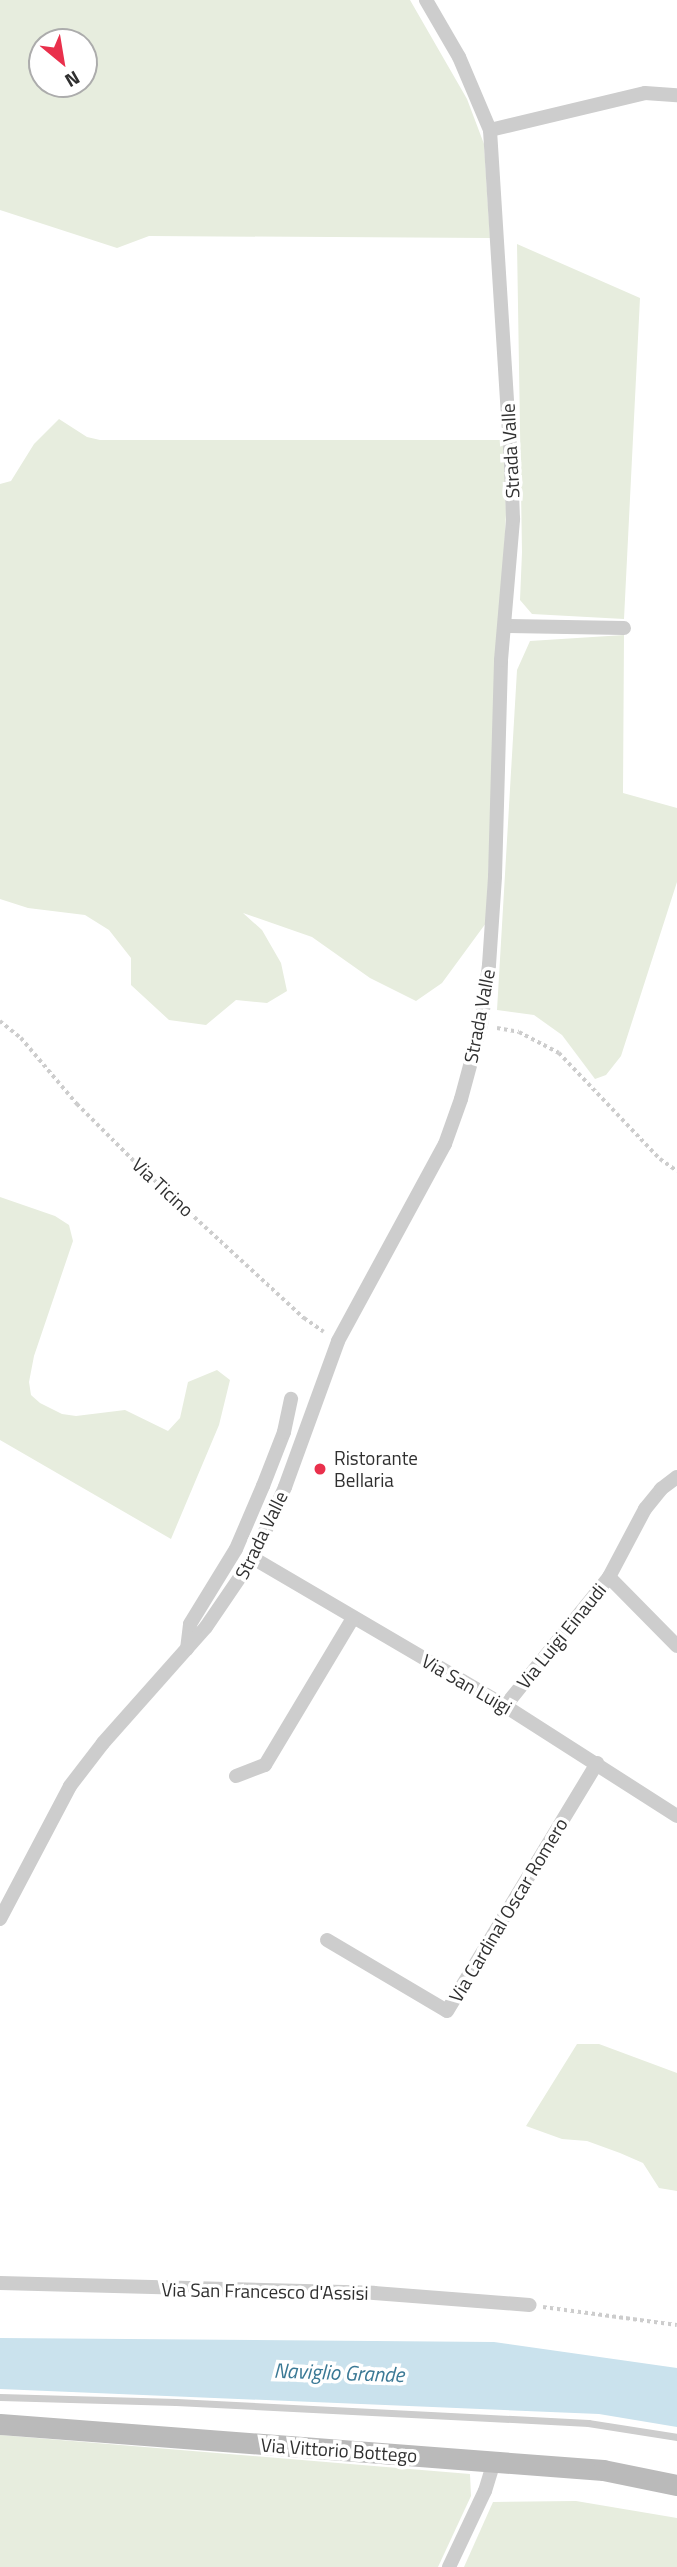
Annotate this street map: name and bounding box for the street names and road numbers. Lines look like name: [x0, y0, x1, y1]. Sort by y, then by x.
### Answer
street label: Strada Valle: [496, 403, 524, 499]
street label: Strada Valle: [459, 967, 499, 1065]
street label: Via Ticino: [128, 1153, 198, 1221]
street label: Strada Valle: [230, 1487, 292, 1583]
street label: Via Luigi Einaudi: [512, 1579, 610, 1693]
street label: Via San Luigi: [418, 1649, 516, 1719]
street label: Via Cardinal Oscar Romero: [444, 1814, 572, 2006]
street label: Via San Francesco d'Assisi: [161, 2278, 369, 2304]
street label: Via Vittorio Bottego: [260, 2433, 418, 2467]

